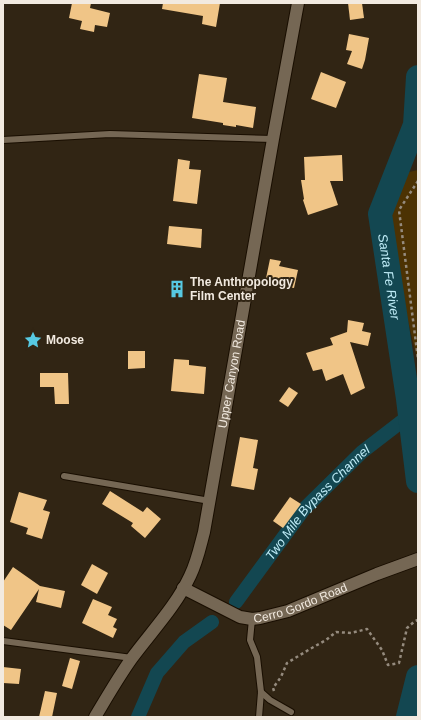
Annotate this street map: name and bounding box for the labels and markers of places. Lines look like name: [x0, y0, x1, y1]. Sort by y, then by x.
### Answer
place label: The Anthropology Film Center: [190, 275, 293, 303]
building icon: The Anthropology Film Center: [167, 279, 187, 299]
place icon: Moose: [23, 330, 43, 350]
place label: Moose: [46, 333, 84, 347]

